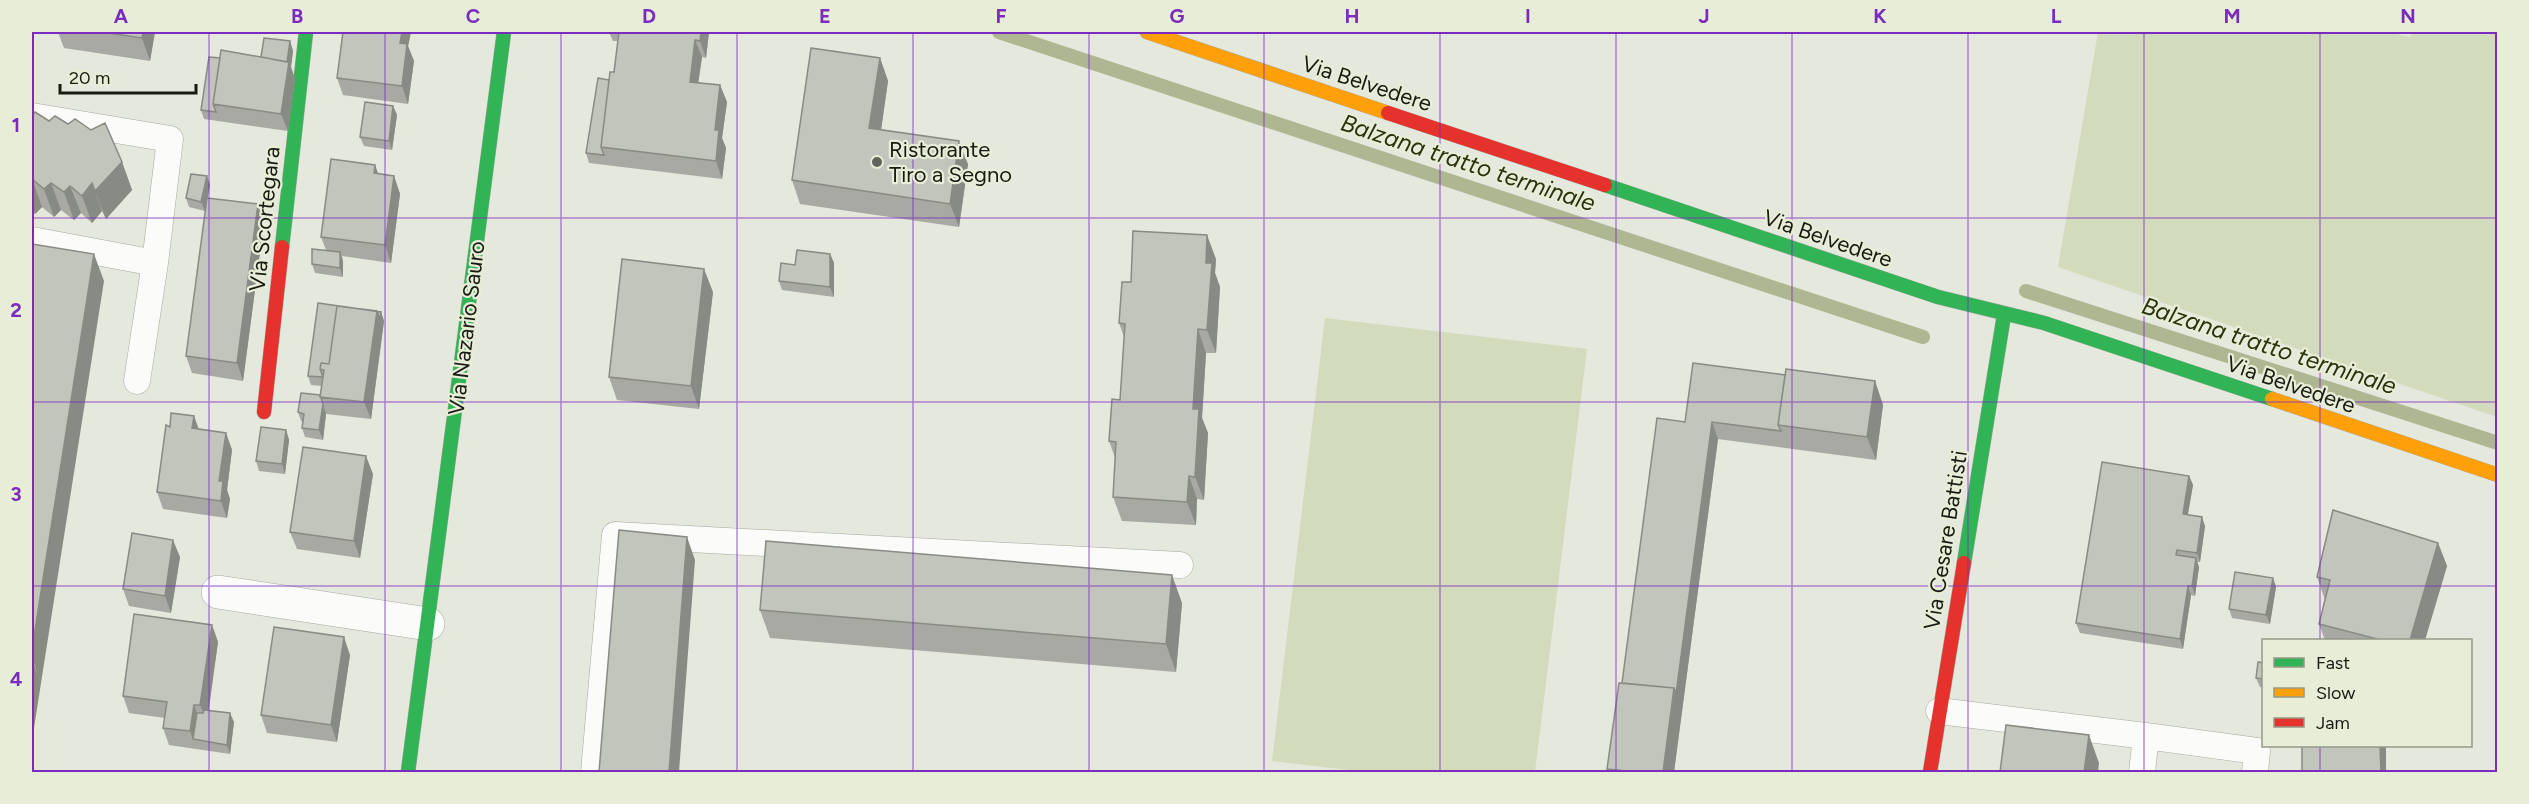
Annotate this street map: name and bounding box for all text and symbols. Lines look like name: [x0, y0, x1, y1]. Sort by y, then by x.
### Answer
text: A: [114, 4, 129, 28]
text: B: [291, 4, 303, 28]
text: C: [466, 4, 480, 28]
text: D: [642, 4, 656, 28]
text: E: [819, 4, 831, 28]
text: F: [995, 4, 1007, 28]
text: G: [1170, 4, 1185, 28]
text: H: [1345, 4, 1360, 28]
text: I: [1525, 4, 1531, 28]
text: J: [1698, 4, 1710, 28]
text: K: [1873, 4, 1887, 28]
text: L: [2051, 4, 2062, 28]
text: M: [2223, 4, 2241, 28]
text: N: [2400, 4, 2416, 28]
street label: Via Belvedere: [1299, 50, 1435, 117]
scale bar: [60, 57, 196, 95]
text: 20 m: [69, 67, 110, 89]
water label: Balzana tratto terminale: [1337, 108, 1599, 217]
text: 1: [12, 113, 20, 137]
place label: Ristorante Tiro a Segno: [889, 136, 1012, 188]
street label: Via Scortegara: [243, 145, 286, 293]
marker: Ristorante Tiro a Segno: [870, 155, 884, 169]
street label: Via Belvedere: [1760, 204, 1896, 273]
street label: Via Nazario Sauro: [442, 239, 491, 417]
water label: Balzana tratto terminale: [2138, 291, 2400, 400]
text: 2: [10, 298, 22, 322]
street label: Via Belvedere: [2223, 350, 2359, 419]
street label: Via Cesare Battisti: [1918, 448, 1973, 632]
text: 3: [10, 482, 22, 506]
legend: [2262, 639, 2472, 747]
text: Fast: [2316, 652, 2350, 674]
text: 4: [10, 667, 23, 691]
text: Slow: [2316, 682, 2355, 704]
text: Jam: [2316, 712, 2350, 734]

